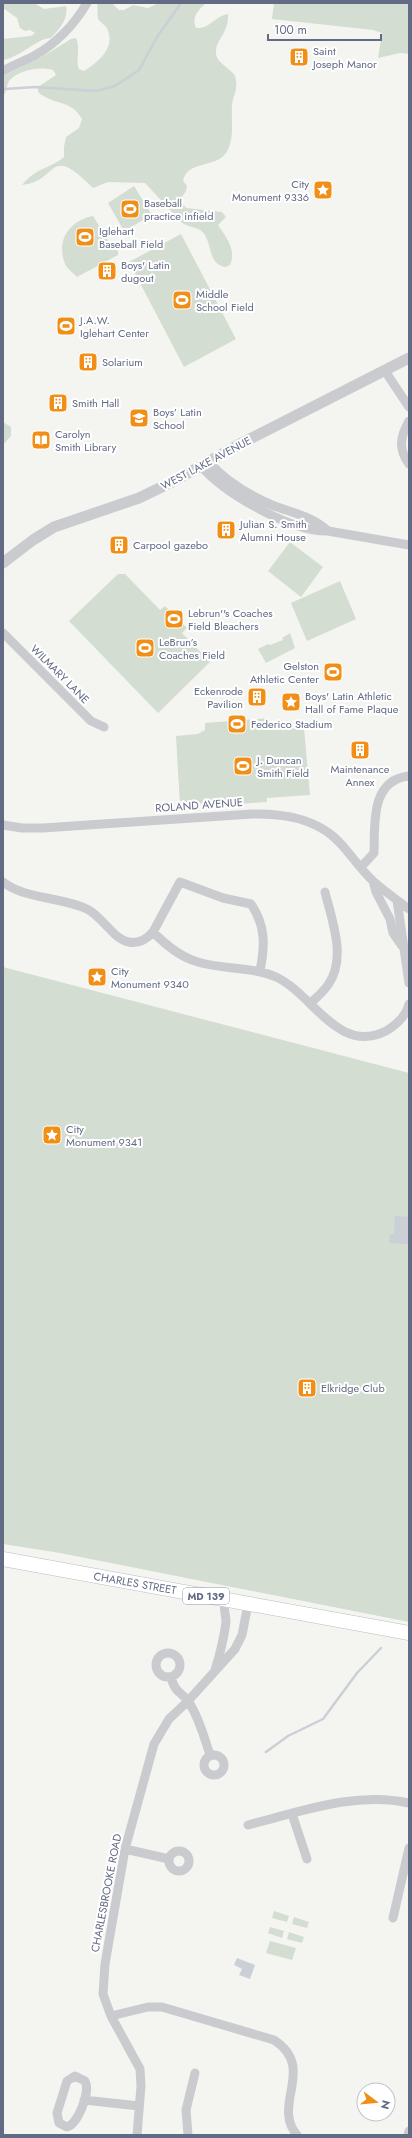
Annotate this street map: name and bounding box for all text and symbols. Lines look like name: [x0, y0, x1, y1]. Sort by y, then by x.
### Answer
scale bar: [268, 16, 381, 42]
text: 100 m: [274, 21, 307, 39]
place label: Saint Joseph Manor: [311, 43, 377, 72]
building icon: Saint Joseph Manor: [288, 46, 310, 68]
place label: City Monument 9336: [232, 176, 309, 205]
place icon: City Monument 9336: [312, 179, 334, 201]
place label: Baseball practice infield: [144, 195, 213, 224]
sports icon: Baseball practice infield: [119, 198, 141, 220]
place label: Iglehart Baseball Field: [99, 223, 163, 252]
sports icon: Iglehart Baseball Field: [74, 226, 96, 248]
place label: Boys' Latin dugout: [121, 257, 170, 286]
building icon: Boys' Latin dugout: [96, 260, 118, 282]
place label: Middle School Field: [196, 286, 254, 315]
sports icon: Middle School Field: [171, 289, 193, 311]
place label: J.A.W. Iglehart Center: [78, 312, 149, 341]
sports icon: J.A.W. Iglehart Center: [55, 315, 77, 337]
building icon: Solarium: [77, 351, 99, 373]
place label: Solarium: [102, 354, 143, 370]
building icon: Smith Hall: [47, 392, 69, 414]
place label: Smith Hall: [72, 395, 119, 411]
place label: Boys’ Latin School: [153, 404, 202, 433]
school or university icon: Boys’ Latin School: [128, 407, 150, 429]
place label: Carolyn Smith Library: [55, 426, 116, 455]
library icon: Carolyn Smith Library: [30, 429, 52, 451]
street label: WEST LAKE AVENUE: [158, 432, 254, 494]
place label: Julian S. Smith Alumni House: [238, 516, 307, 545]
building icon: Julian S. Smith Alumni House: [215, 519, 237, 541]
building icon: Carpool gazebo: [108, 534, 130, 556]
place label: Carpool gazebo: [133, 537, 208, 553]
place label: Lebrun''s Coaches Field Bleachers: [188, 605, 273, 634]
sports icon: Lebrun''s Coaches Field Bleachers: [163, 608, 185, 630]
place label: LeBrun’s Coaches Field: [159, 634, 225, 663]
sports icon: LeBrun’s Coaches Field: [134, 637, 156, 659]
street label: WILMARY LANE: [27, 641, 93, 707]
place label: Gelston Athletic Center: [250, 658, 319, 687]
sports icon: Gelston Athletic Center: [322, 661, 344, 683]
place label: Eckenrode Pavilion: [194, 683, 243, 712]
building icon: Eckenrode Pavilion: [246, 686, 268, 708]
place label: Boys' Latin Athletic Hall of Fame Plaque: [305, 688, 399, 717]
place icon: Boys' Latin Athletic Hall of Fame Plaque: [280, 691, 302, 713]
sports icon: Federico Stadium: [226, 713, 248, 735]
place label: Federico Stadium: [251, 716, 332, 732]
building icon: Maintenance Annex: [349, 739, 371, 761]
place label: J. Duncan Smith Field: [255, 752, 309, 781]
sports icon: J. Duncan Smith Field: [232, 755, 254, 777]
place label: Maintenance Annex: [331, 761, 390, 790]
street label: ROLAND AVENUE: [155, 794, 243, 816]
place label: City Monument 9340: [111, 963, 189, 992]
place icon: City Monument 9340: [86, 966, 108, 988]
place label: City Monument 9341: [66, 1121, 142, 1150]
place icon: City Monument 9341: [41, 1124, 63, 1146]
building icon: Elkridge Club: [296, 1377, 318, 1399]
place label: Elkridge Club: [321, 1380, 385, 1396]
street label: CHARLES STREET: [92, 1568, 178, 1598]
road number: MD 139: [183, 1588, 229, 1604]
street label: CHARLESBROOKE ROAD: [87, 1832, 125, 1954]
north arrow: [356, 2082, 396, 2122]
text: N: [377, 2098, 395, 2111]

